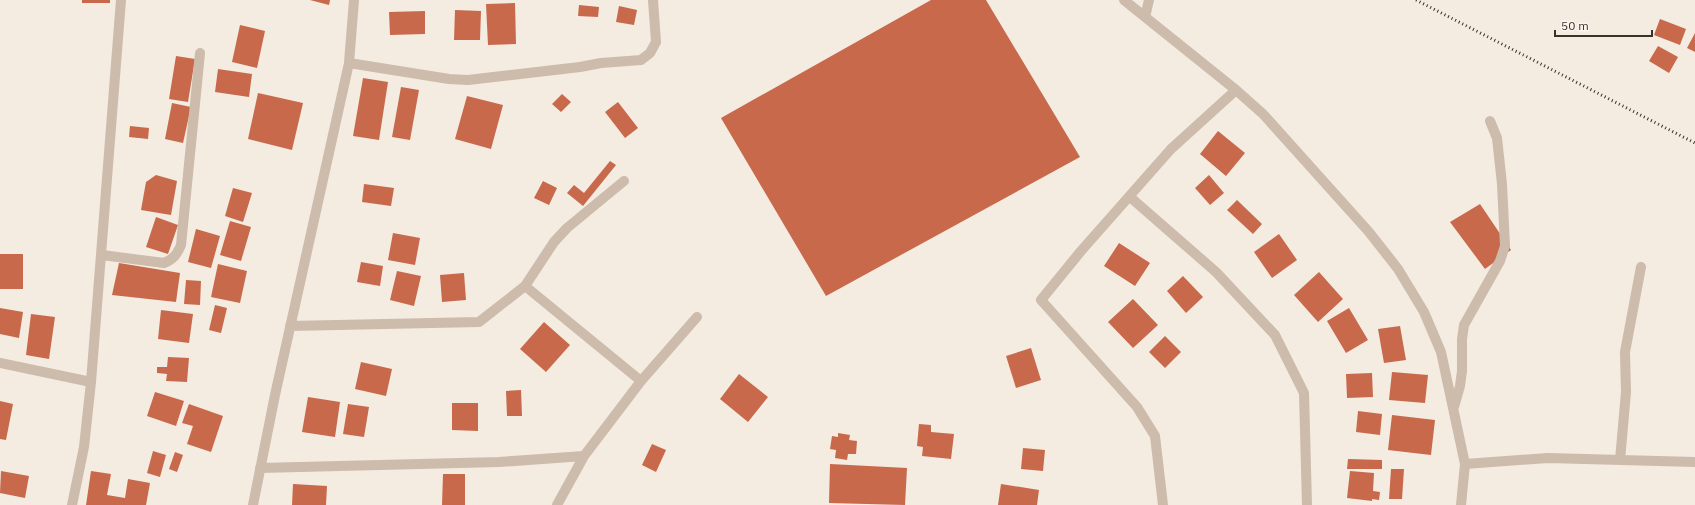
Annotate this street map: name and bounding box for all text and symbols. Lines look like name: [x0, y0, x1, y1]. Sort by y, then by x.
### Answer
scale bar: [1555, 12, 1652, 38]
text: 50 m: [1561, 18, 1589, 33]

